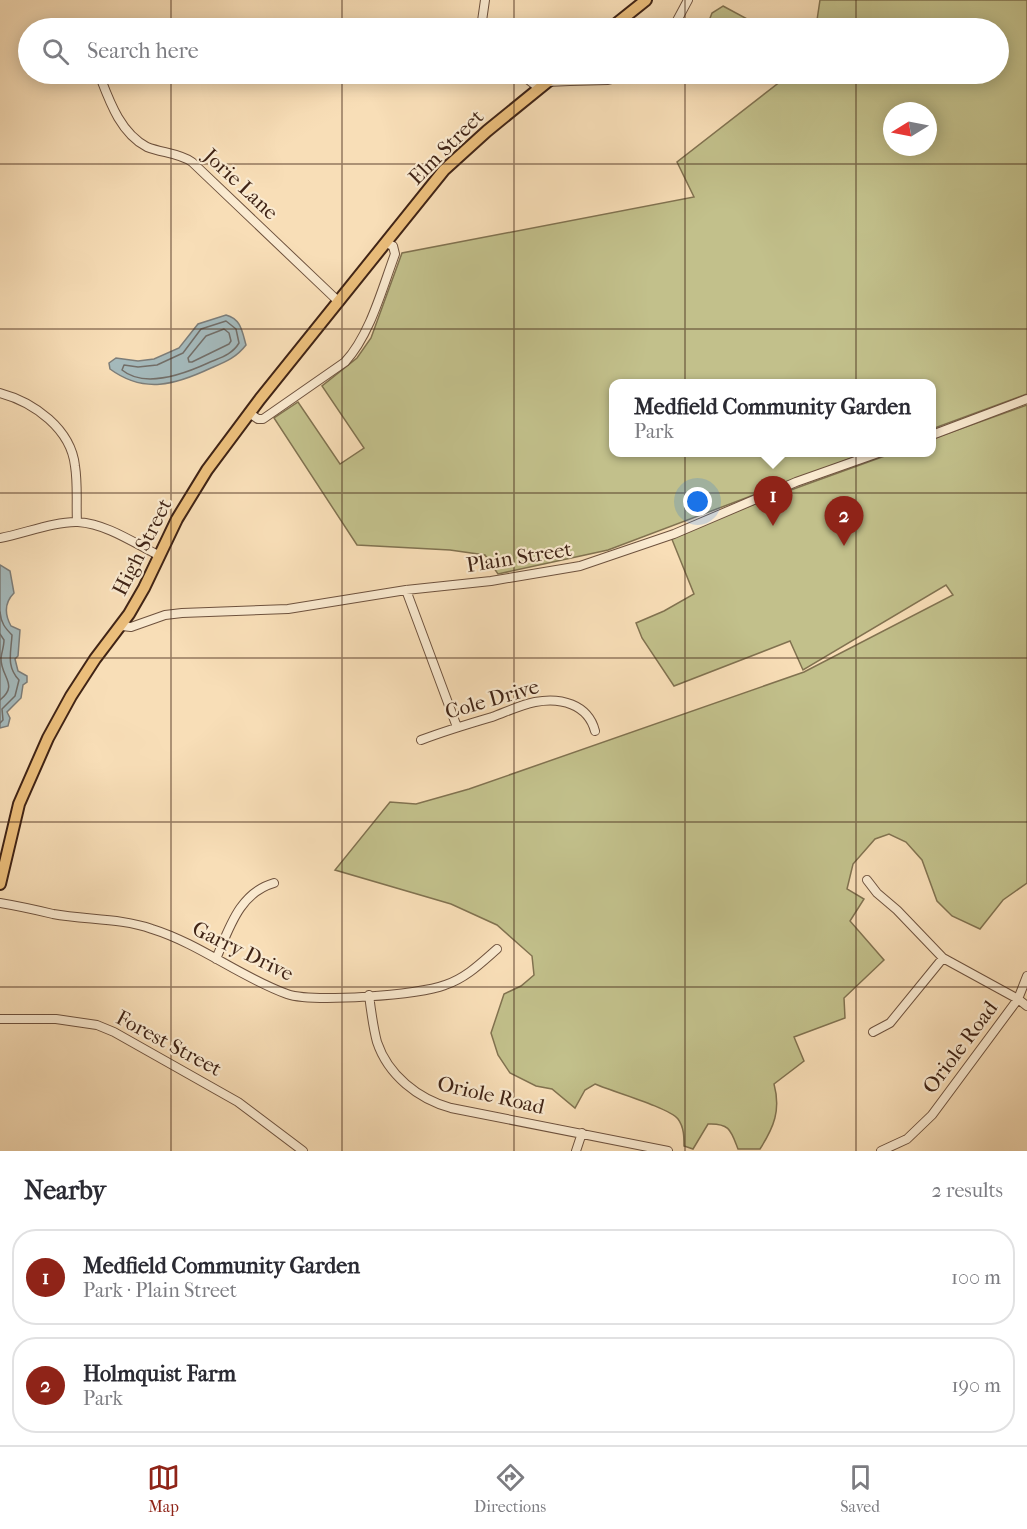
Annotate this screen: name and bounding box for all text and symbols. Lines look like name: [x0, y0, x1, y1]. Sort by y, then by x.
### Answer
search box: [18, 18, 1009, 84]
icon: search: [39, 35, 72, 68]
text: Search here: [87, 38, 199, 64]
north arrow: [883, 102, 937, 156]
street label: Elm Street: [404, 104, 489, 189]
street label: Jorie Lane: [197, 142, 283, 224]
popup: [609, 379, 936, 457]
text: Medfield Community Garden: [634, 394, 911, 420]
text: Park: [634, 420, 674, 443]
pin: 1: [754, 476, 792, 526]
your location: [683, 487, 712, 516]
street label: High Street: [107, 494, 177, 600]
pin: 2: [824, 496, 864, 546]
street label: Plain Street: [465, 537, 574, 577]
street label: Cole Drive: [442, 674, 542, 724]
street label: Garry Drive: [189, 916, 297, 986]
street label: Oriole Road: [918, 996, 1003, 1098]
street label: Forest Street: [112, 1005, 226, 1081]
street label: Oriole Road: [435, 1071, 548, 1119]
text: Nearby: [24, 1175, 106, 1206]
text: 2 results: [932, 1179, 1003, 1202]
text: Medfield Community Garden: [83, 1253, 360, 1279]
text: 1: [42, 1266, 49, 1289]
text: 100 m: [951, 1266, 1001, 1289]
text: Park · Plain Street: [83, 1279, 237, 1302]
text: Holmquist Farm: [83, 1361, 236, 1387]
text: 2: [40, 1374, 51, 1397]
text: 190 m: [951, 1374, 1001, 1397]
text: Park: [83, 1387, 123, 1410]
tab: Map: [147, 1461, 180, 1516]
tab: Directions: [474, 1461, 546, 1516]
tab: Saved: [840, 1461, 880, 1516]

